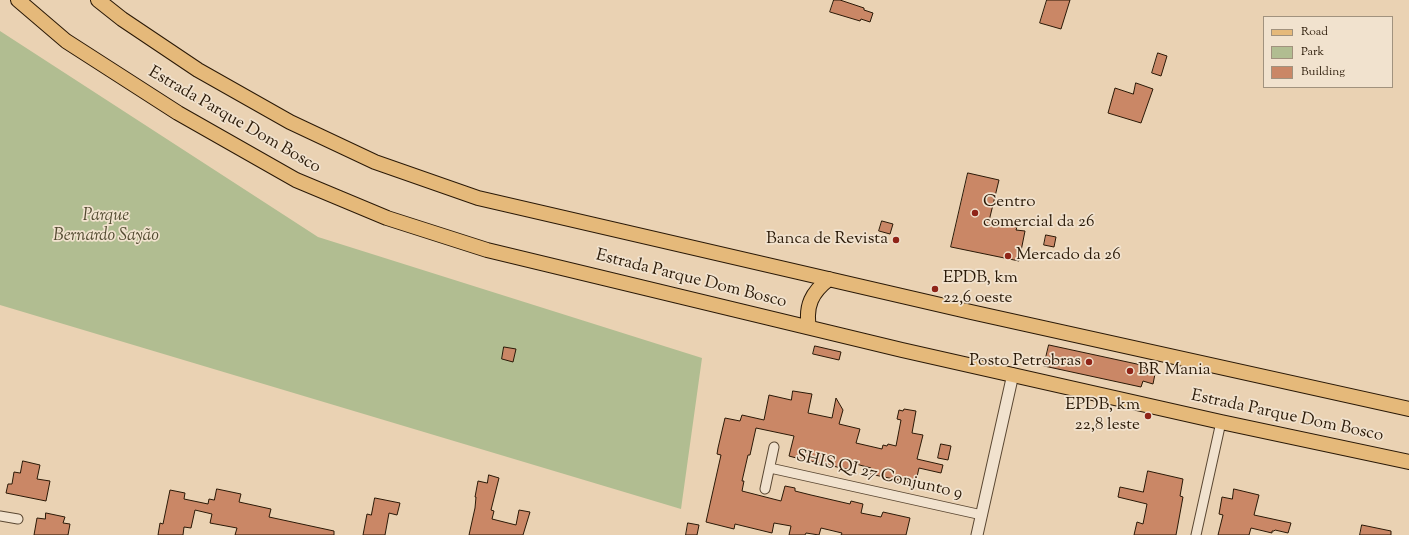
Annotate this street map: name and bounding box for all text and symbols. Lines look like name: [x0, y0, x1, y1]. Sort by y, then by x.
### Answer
legend: [1263, 16, 1393, 88]
text: Road: [1301, 23, 1328, 41]
text: Park: [1301, 43, 1324, 61]
street label: Estrada Parque Dom Bosco: [144, 63, 324, 179]
text: Building: [1301, 63, 1345, 81]
place label: Centro comercial da 26: [983, 193, 1094, 233]
park label: Parque Bernardo Sayão: [53, 207, 159, 247]
marker: Centro comercial da 26: [970, 208, 980, 218]
place label: Banca de Revista: [766, 230, 888, 250]
marker: Banca de Revista: [891, 235, 901, 245]
street label: Estrada Parque Dom Bosco: [593, 246, 789, 314]
place label: Mercado da 26: [1016, 246, 1121, 266]
marker: Mercado da 26: [1003, 251, 1013, 261]
place label: EPDB, km 22,6 oeste: [943, 269, 1018, 309]
marker: EPDB, km 22,6 oeste: [930, 284, 940, 294]
place label: Posto Petrobras: [969, 352, 1081, 372]
marker: Posto Petrobras: [1084, 357, 1094, 367]
place label: BR Mania: [1138, 361, 1211, 381]
marker: BR Mania: [1125, 366, 1135, 376]
street label: Estrada Parque Dom Bosco: [1189, 387, 1385, 447]
place label: EPDB, km 22,8 leste: [1065, 396, 1140, 436]
marker: EPDB, km 22,8 leste: [1143, 411, 1153, 421]
street label: SHIS QI 27 Conjunto 9: [794, 447, 964, 505]

